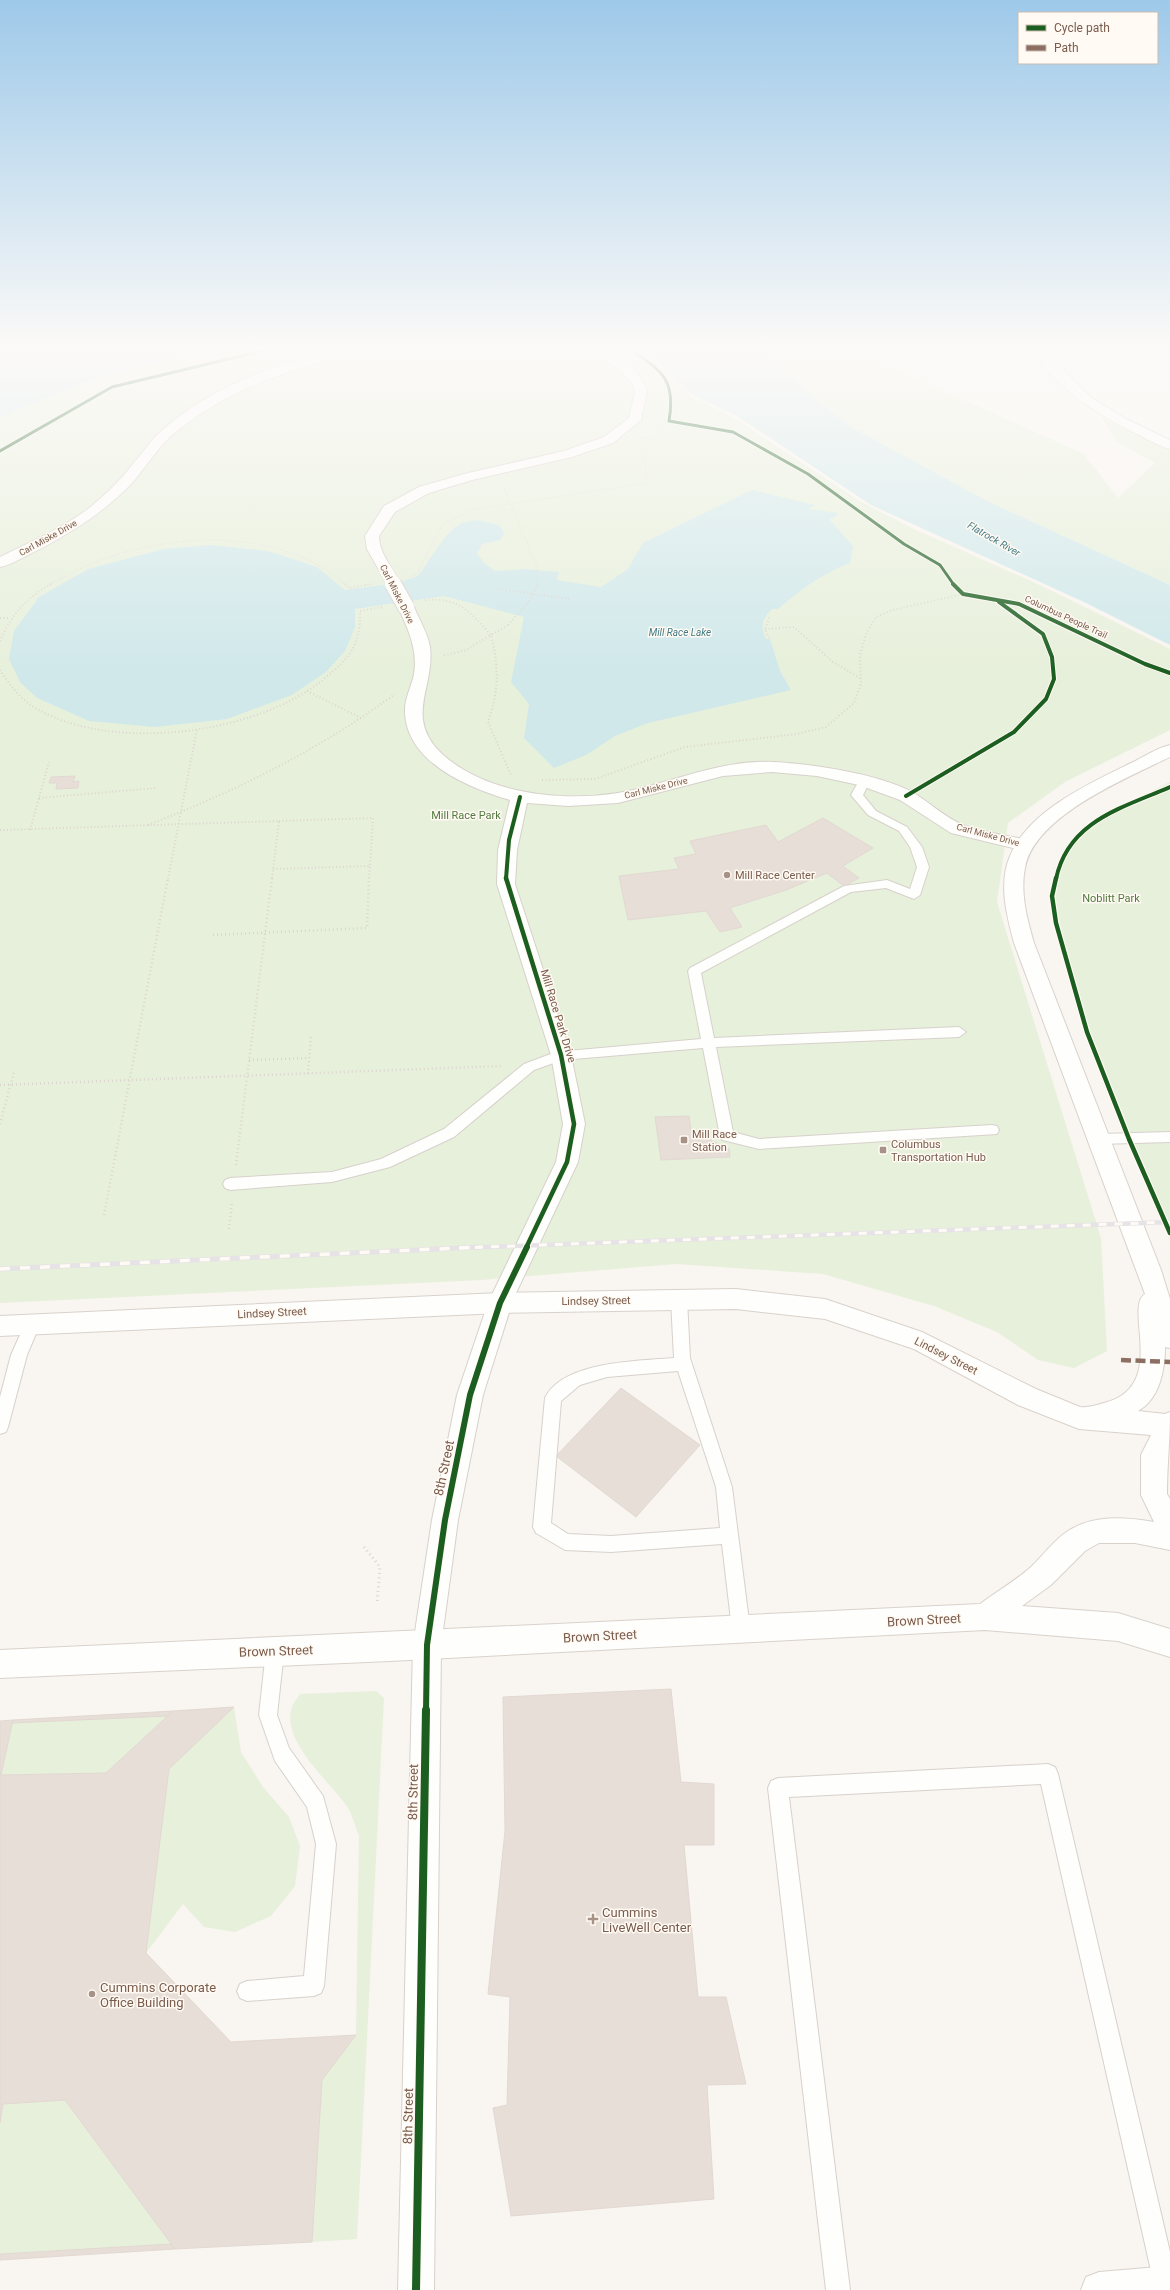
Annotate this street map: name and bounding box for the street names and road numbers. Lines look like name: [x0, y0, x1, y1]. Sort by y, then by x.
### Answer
street label: Carl Miske Drive: [17, 518, 79, 558]
street label: Carl Miske Drive: [378, 563, 416, 625]
street label: Columbus People Trail: [1023, 594, 1109, 640]
street label: Carl Miske Drive: [623, 775, 689, 801]
street label: Carl Miske Drive: [955, 822, 1021, 848]
street label: Mill Race Park Drive: [538, 968, 578, 1064]
street label: Lindsey Street: [561, 1294, 631, 1308]
street label: Lindsey Street: [237, 1305, 307, 1321]
street label: Lindsey Street: [912, 1334, 980, 1378]
street label: 8th Street: [431, 1439, 457, 1497]
street label: Brown Street: [887, 1611, 961, 1629]
street label: Brown Street: [563, 1627, 637, 1645]
street label: Brown Street: [239, 1642, 313, 1660]
street label: 8th Street: [405, 1764, 421, 1820]
street label: 8th Street: [400, 2088, 416, 2144]

